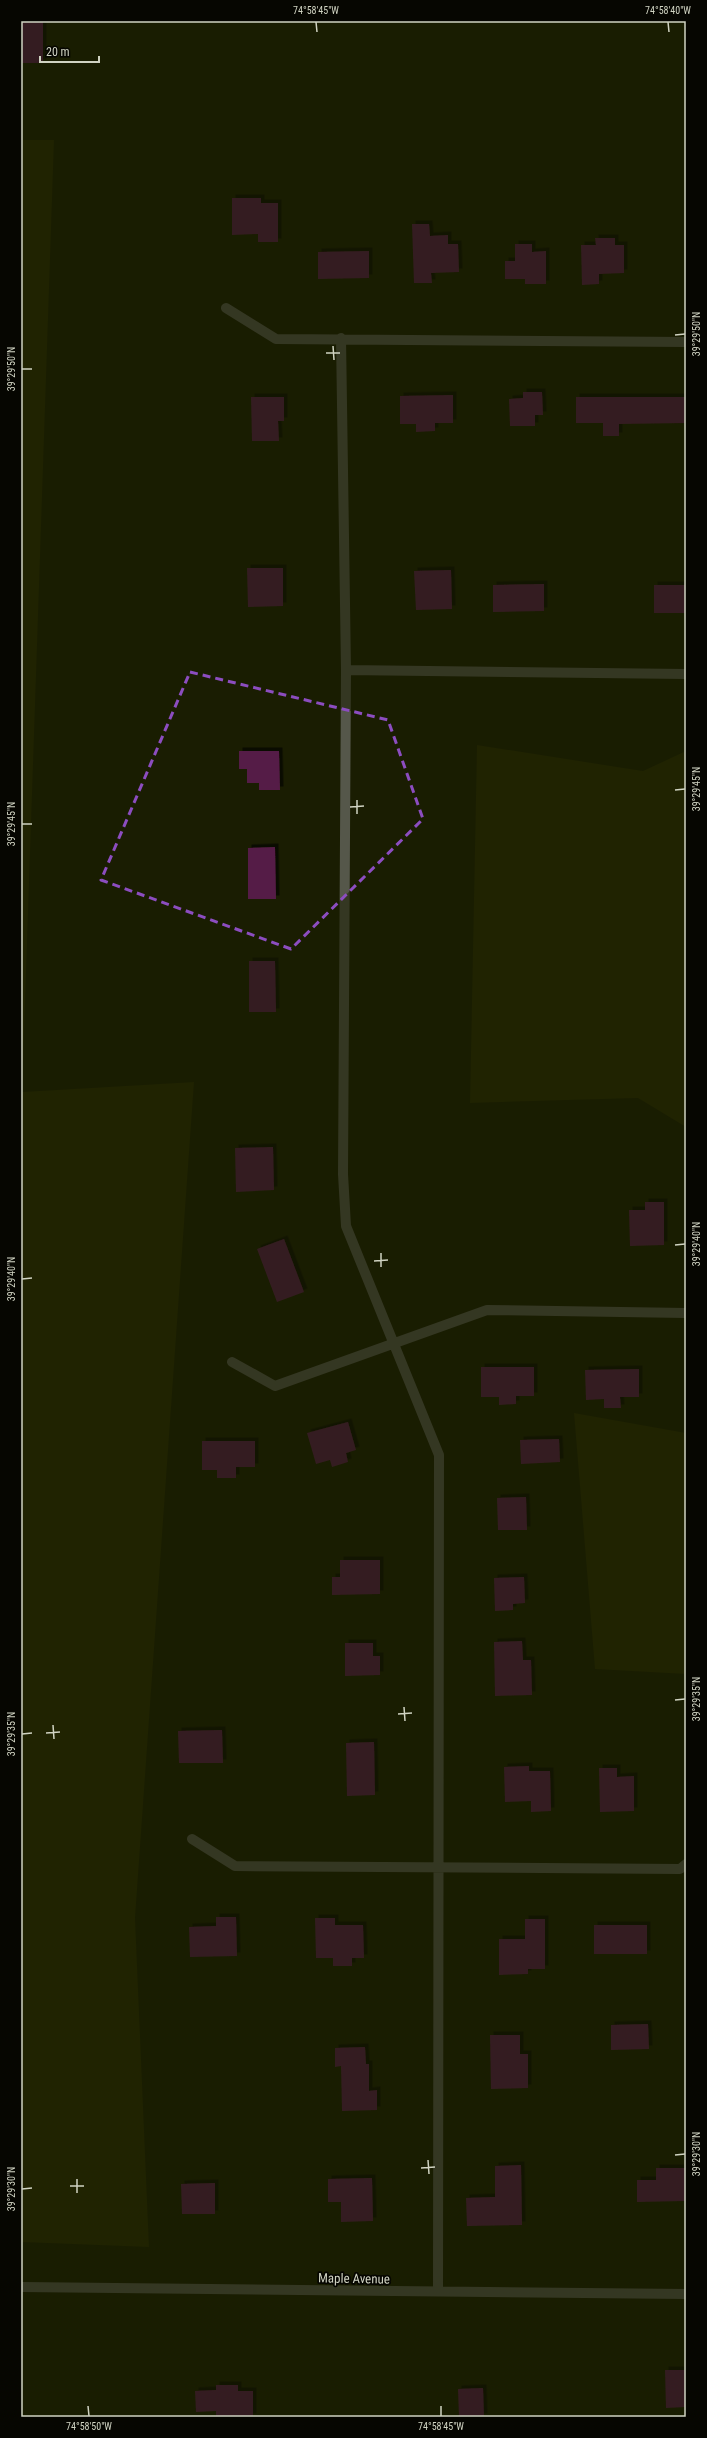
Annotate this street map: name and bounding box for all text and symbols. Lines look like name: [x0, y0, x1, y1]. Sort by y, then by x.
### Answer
text: 74°58'45"W: [293, 5, 339, 16]
text: 74°58'40"W: [645, 5, 691, 16]
scale bar: [40, 38, 99, 64]
text: 20 m: [46, 45, 70, 59]
text: 39°29'50"N: [691, 312, 702, 356]
text: 39°29'50"N: [6, 347, 17, 391]
text: 39°29'45"N: [691, 767, 702, 811]
text: 39°29'45"N: [6, 802, 17, 846]
text: 39°29'40"N: [691, 1222, 702, 1266]
text: 39°29'40"N: [6, 1257, 17, 1301]
text: 39°29'35"N: [691, 1677, 702, 1721]
text: 39°29'35"N: [6, 1712, 17, 1756]
text: 39°29'30"N: [691, 2132, 702, 2176]
text: 39°29'30"N: [6, 2167, 17, 2211]
street label: Maple Avenue: [318, 2270, 390, 2287]
text: 74°58'50"W: [66, 2421, 112, 2432]
text: 74°58'45"W: [418, 2421, 464, 2432]

